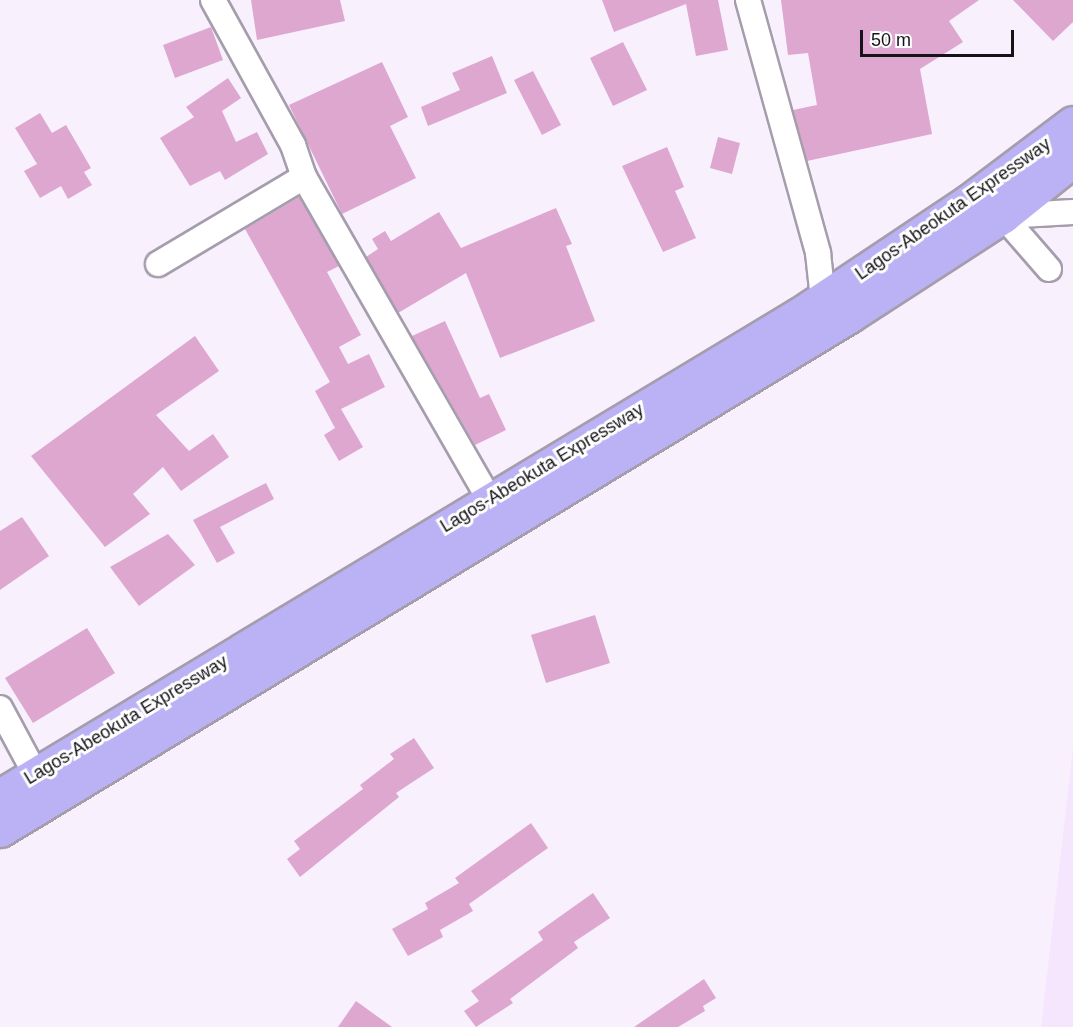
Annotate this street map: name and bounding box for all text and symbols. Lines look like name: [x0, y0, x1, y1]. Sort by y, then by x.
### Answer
scale bar: [863, 18, 1018, 56]
text: 50 m: [871, 30, 911, 50]
street label: Lagos-Abeokuta Expressway: [851, 133, 1055, 285]
street label: Lagos-Abeokuta Expressway: [437, 399, 647, 537]
street label: Lagos-Abeokuta Expressway: [21, 651, 231, 789]

